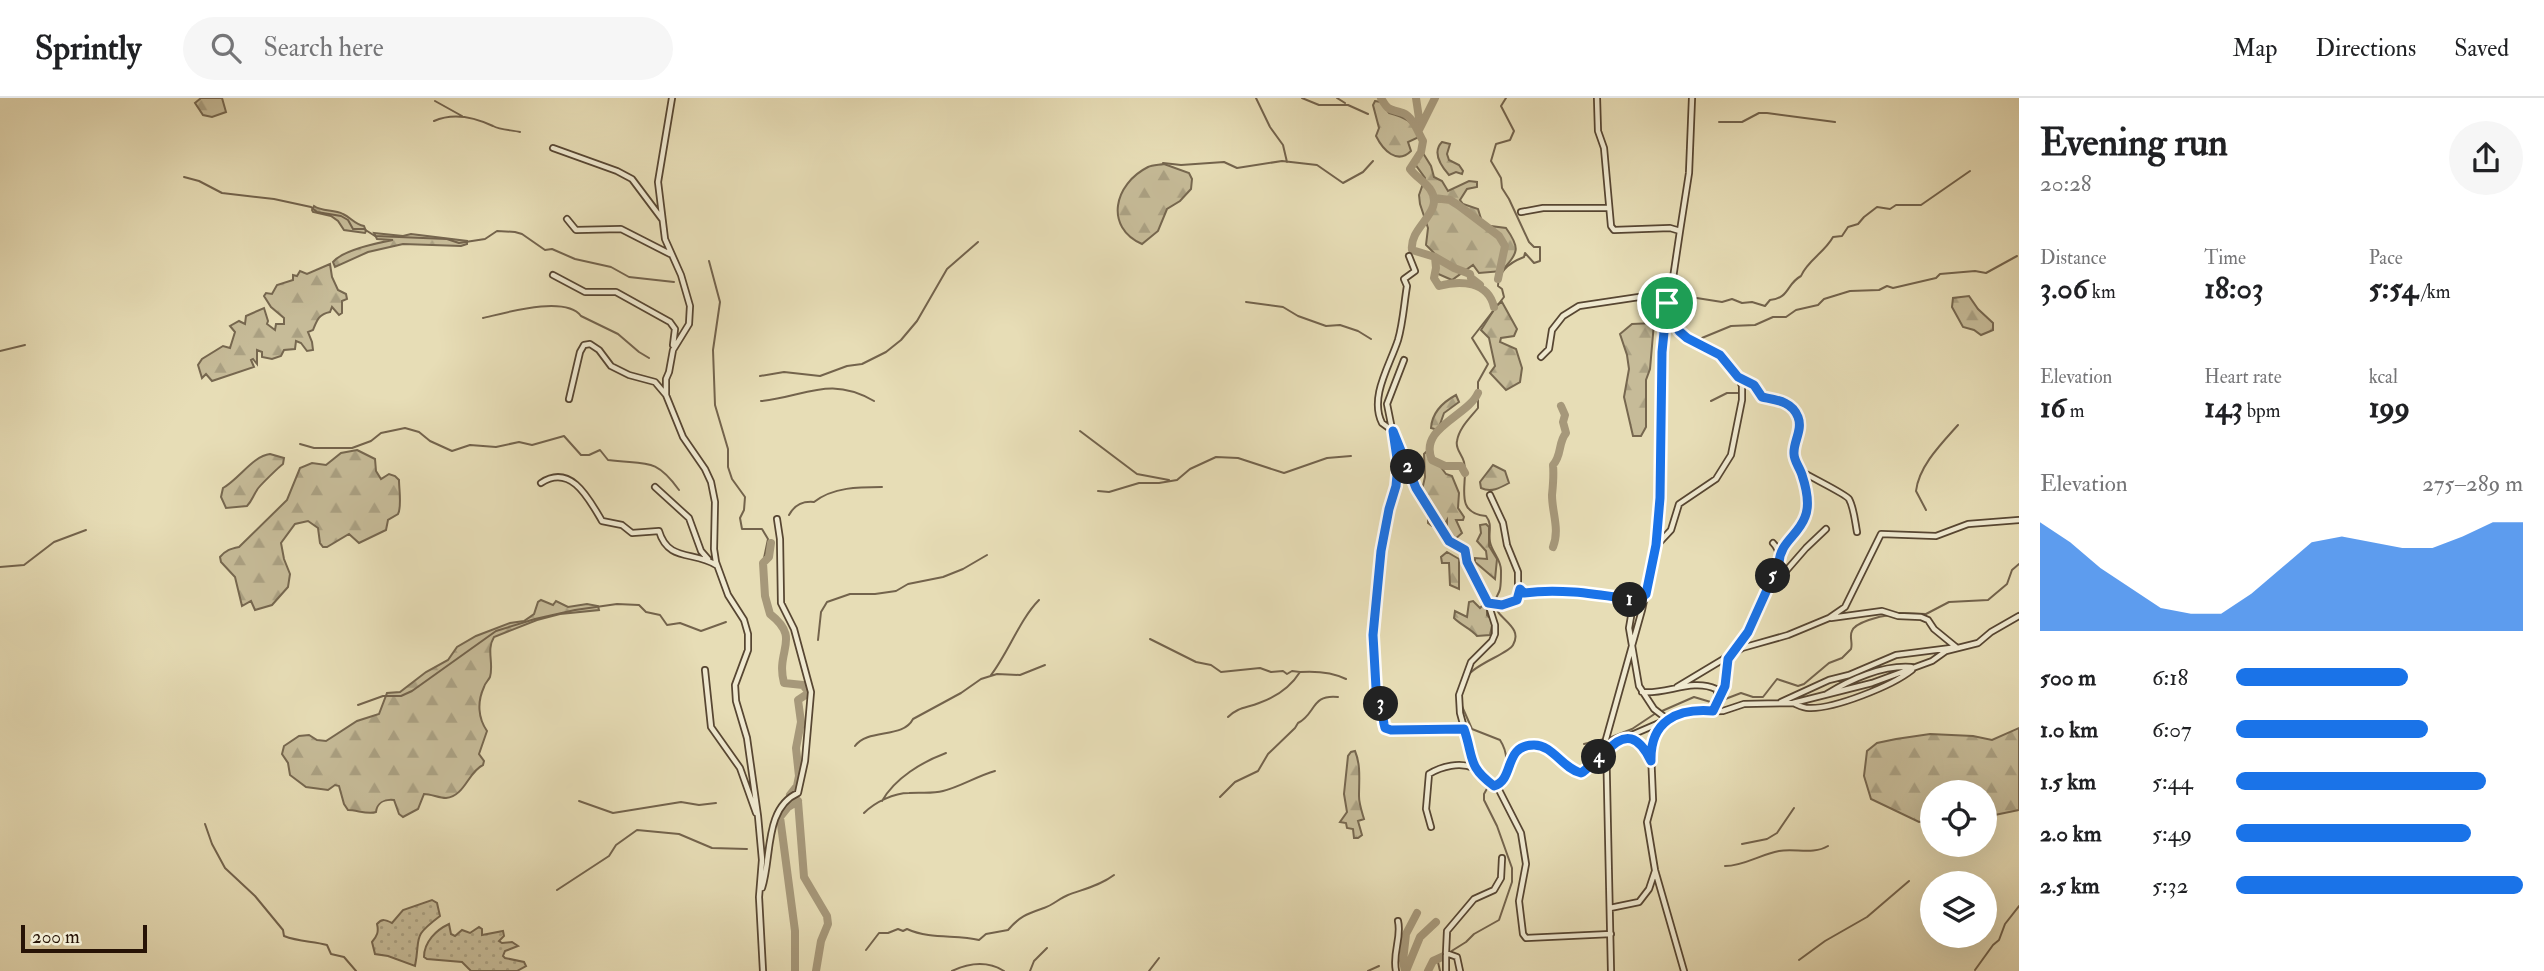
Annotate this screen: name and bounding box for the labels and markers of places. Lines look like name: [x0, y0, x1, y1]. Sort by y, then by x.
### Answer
pin: [1637, 273, 1697, 333]
pin: 2: [1390, 450, 1426, 484]
pin: 5: [1756, 559, 1790, 594]
pin: 1: [1612, 582, 1648, 618]
pin: 3: [1364, 686, 1398, 722]
pin: 4: [1582, 740, 1616, 774]

